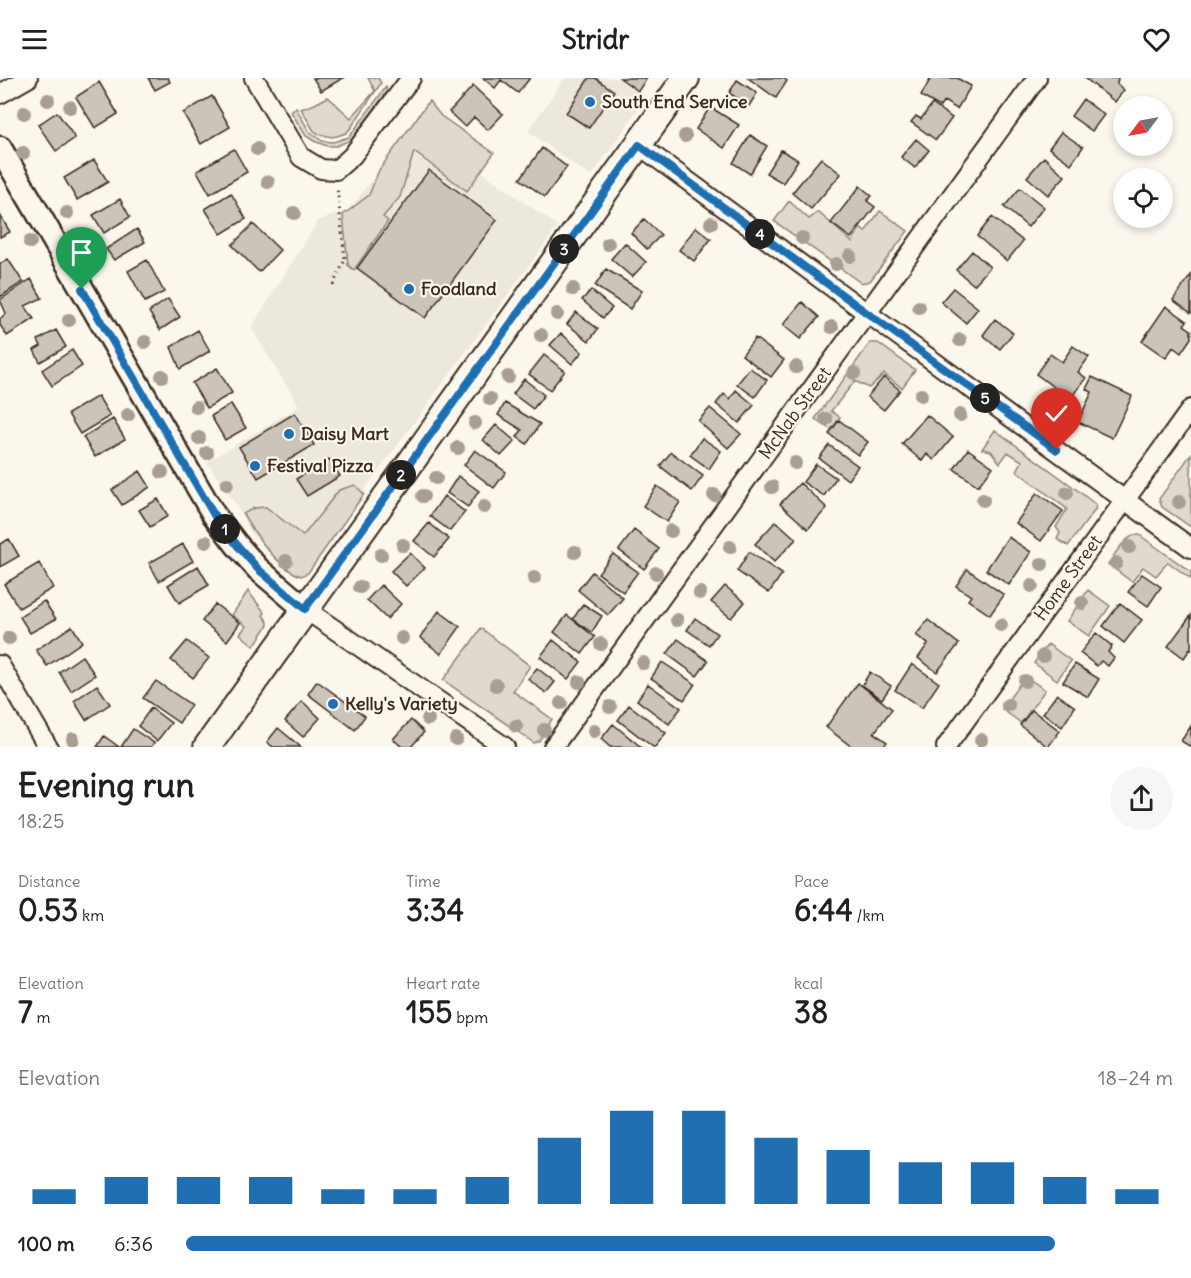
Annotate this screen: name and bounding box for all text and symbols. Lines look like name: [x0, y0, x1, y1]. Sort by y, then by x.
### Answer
text: Stridr: [562, 22, 629, 56]
icon: menu: [18, 23, 51, 56]
icon: heart: [1140, 23, 1173, 56]
place label: South End Service: [602, 90, 748, 113]
marker: South End Service: [583, 95, 597, 109]
north arrow: [1113, 96, 1173, 156]
map controls: [1113, 96, 1173, 228]
button: locate: [1113, 168, 1173, 228]
pin: 4: [745, 219, 775, 249]
text: 4: [755, 224, 765, 244]
pin: [56, 227, 107, 289]
pin: 3: [549, 234, 579, 264]
icon: arrive: [65, 236, 98, 269]
text: 3: [559, 239, 569, 259]
place label: Foodland: [421, 277, 497, 300]
marker: Foodland: [402, 282, 416, 296]
street label: McNab Street: [753, 362, 836, 463]
pin: 5: [970, 383, 1000, 413]
text: 5: [980, 388, 990, 408]
pin: [1031, 388, 1082, 450]
icon: check: [1040, 397, 1073, 430]
place label: Daisy Mart: [301, 422, 390, 445]
marker: Daisy Mart: [282, 427, 296, 441]
place label: Festival Pizza: [267, 454, 374, 477]
marker: Festival Pizza: [248, 459, 262, 473]
pin: 2: [386, 460, 416, 490]
text: 2: [397, 465, 405, 485]
pin: 1: [210, 514, 240, 544]
text: 1: [222, 519, 228, 539]
street label: Home Street: [1029, 530, 1107, 625]
place label: Kelly's Variety: [345, 692, 458, 715]
marker: Kelly's Variety: [326, 697, 340, 711]
text: Evening run: [18, 764, 194, 806]
button: share: [1110, 767, 1173, 830]
text: 18:25: [18, 808, 64, 833]
text: Distance: [18, 871, 80, 891]
text: Time: [406, 871, 441, 891]
text: Pace: [794, 871, 829, 891]
text: 0.53: [18, 891, 78, 929]
text: 3:34: [406, 891, 464, 929]
text: 6:44: [794, 891, 853, 929]
text: km: [78, 905, 104, 925]
text: /km: [853, 905, 885, 925]
text: Elevation: [18, 973, 84, 993]
text: Heart rate: [406, 973, 480, 993]
text: kcal: [794, 973, 823, 993]
text: 7: [18, 993, 33, 1031]
text: 155: [406, 993, 452, 1031]
text: 38: [794, 993, 828, 1031]
text: m: [33, 1007, 51, 1027]
text: bpm: [452, 1007, 488, 1027]
text: Elevation: [18, 1065, 100, 1090]
text: 18–24 m: [1098, 1065, 1173, 1090]
text: 100 m: [18, 1231, 75, 1256]
text: 6:36: [114, 1231, 153, 1256]

